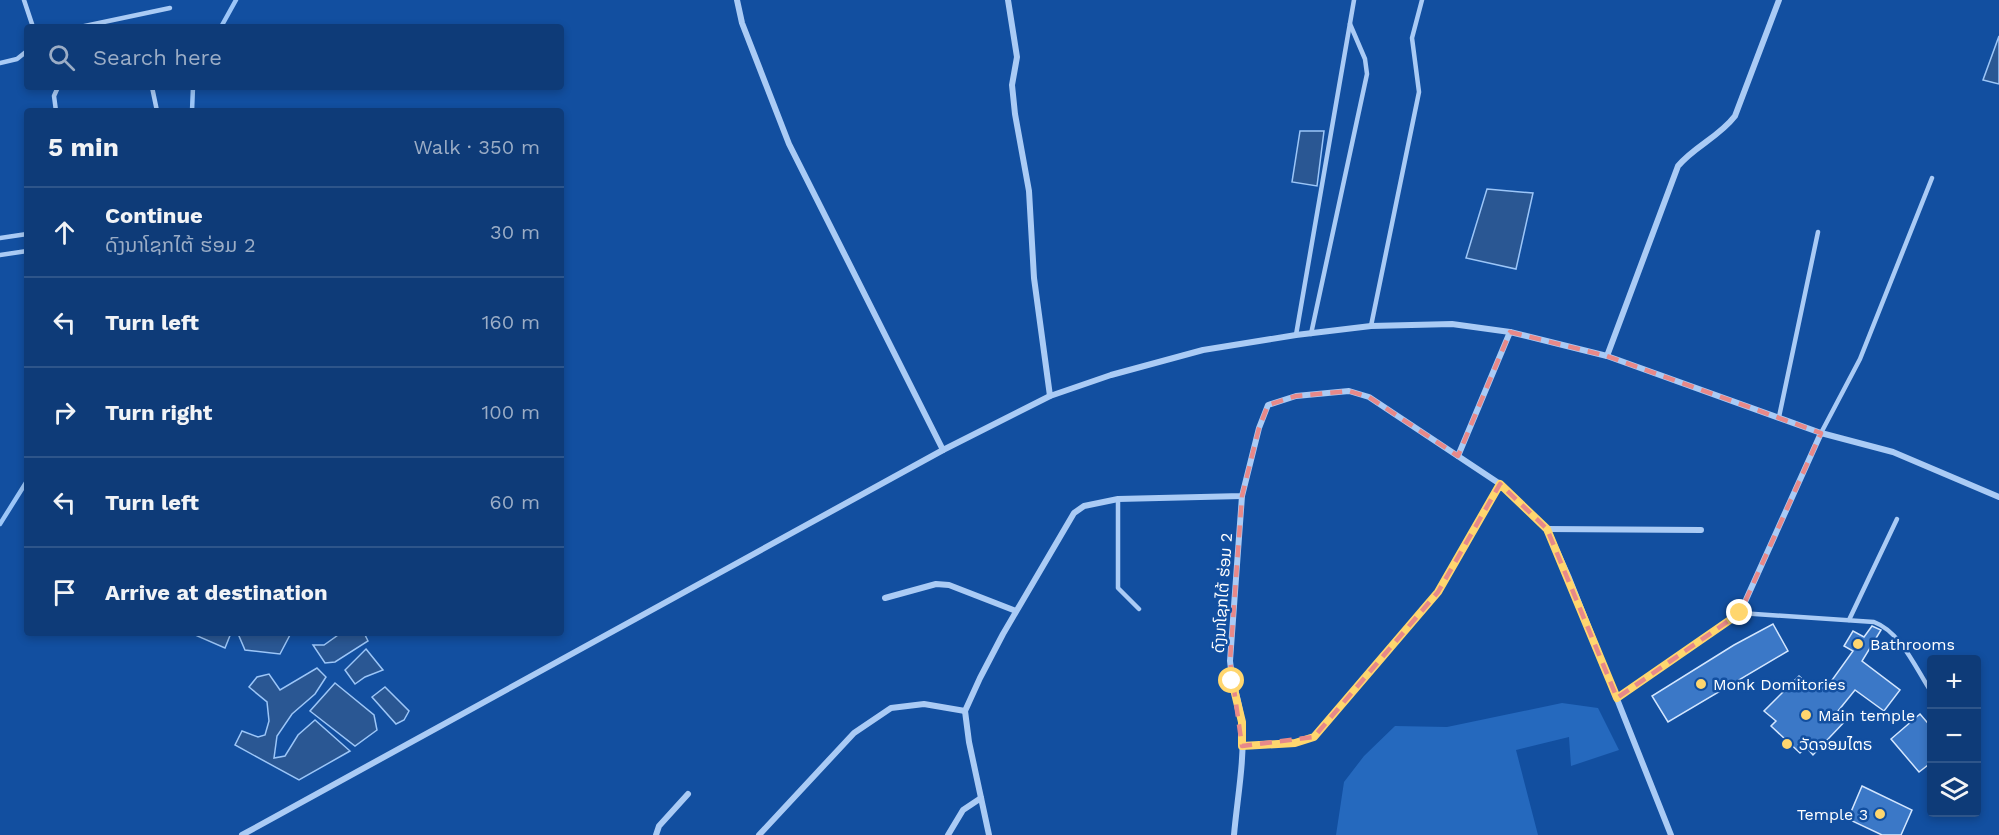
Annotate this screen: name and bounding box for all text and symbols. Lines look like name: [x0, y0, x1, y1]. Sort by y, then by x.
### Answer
search box: [24, 24, 564, 90]
icon: search: [45, 41, 78, 74]
text: Search here: [93, 45, 222, 70]
text: 5 min: [48, 132, 119, 162]
text: Walk · 350 m: [413, 135, 540, 159]
text: Continue: [105, 203, 203, 228]
icon: ahead: [48, 216, 81, 249]
text: 30 m: [490, 220, 540, 244]
text: ດົງນາໂຊກໄຕ້ ຮ່ອມ 2: [105, 233, 256, 257]
icon: left: [48, 306, 81, 339]
text: Turn left: [105, 310, 199, 335]
text: 160 m: [482, 310, 540, 334]
icon: right: [48, 396, 81, 429]
text: Turn right: [105, 400, 212, 425]
text: 100 m: [481, 400, 540, 424]
icon: left: [48, 486, 81, 519]
text: Turn left: [105, 490, 199, 515]
text: 60 m: [490, 490, 540, 514]
street label: ດົງນາໂຊກໄຕ້ ຮ່ອມ 2: [1209, 532, 1236, 654]
icon: arrive: [48, 576, 81, 609]
text: Arrive at destination: [105, 580, 328, 605]
route end: [1726, 599, 1752, 625]
place label: Bathrooms: [1870, 635, 1955, 654]
marker: Bathrooms: [1851, 637, 1865, 651]
map controls: [1927, 655, 1981, 817]
button: +: [1927, 655, 1981, 709]
route start: [1218, 667, 1244, 693]
place label: Monk Domitories: [1713, 675, 1846, 694]
marker: Monk Domitories: [1694, 677, 1708, 691]
place label: Main temple: [1818, 706, 1915, 725]
marker: Main temple: [1799, 708, 1813, 722]
button: −: [1927, 709, 1981, 763]
place label: ວັດຈອມໄຕຣ: [1799, 735, 1873, 754]
marker: ວັດຈອມໄຕຣ: [1780, 737, 1794, 751]
button: layers: [1927, 763, 1981, 817]
place label: Temple 3: [1797, 805, 1868, 824]
marker: Temple 3: [1873, 807, 1887, 821]

